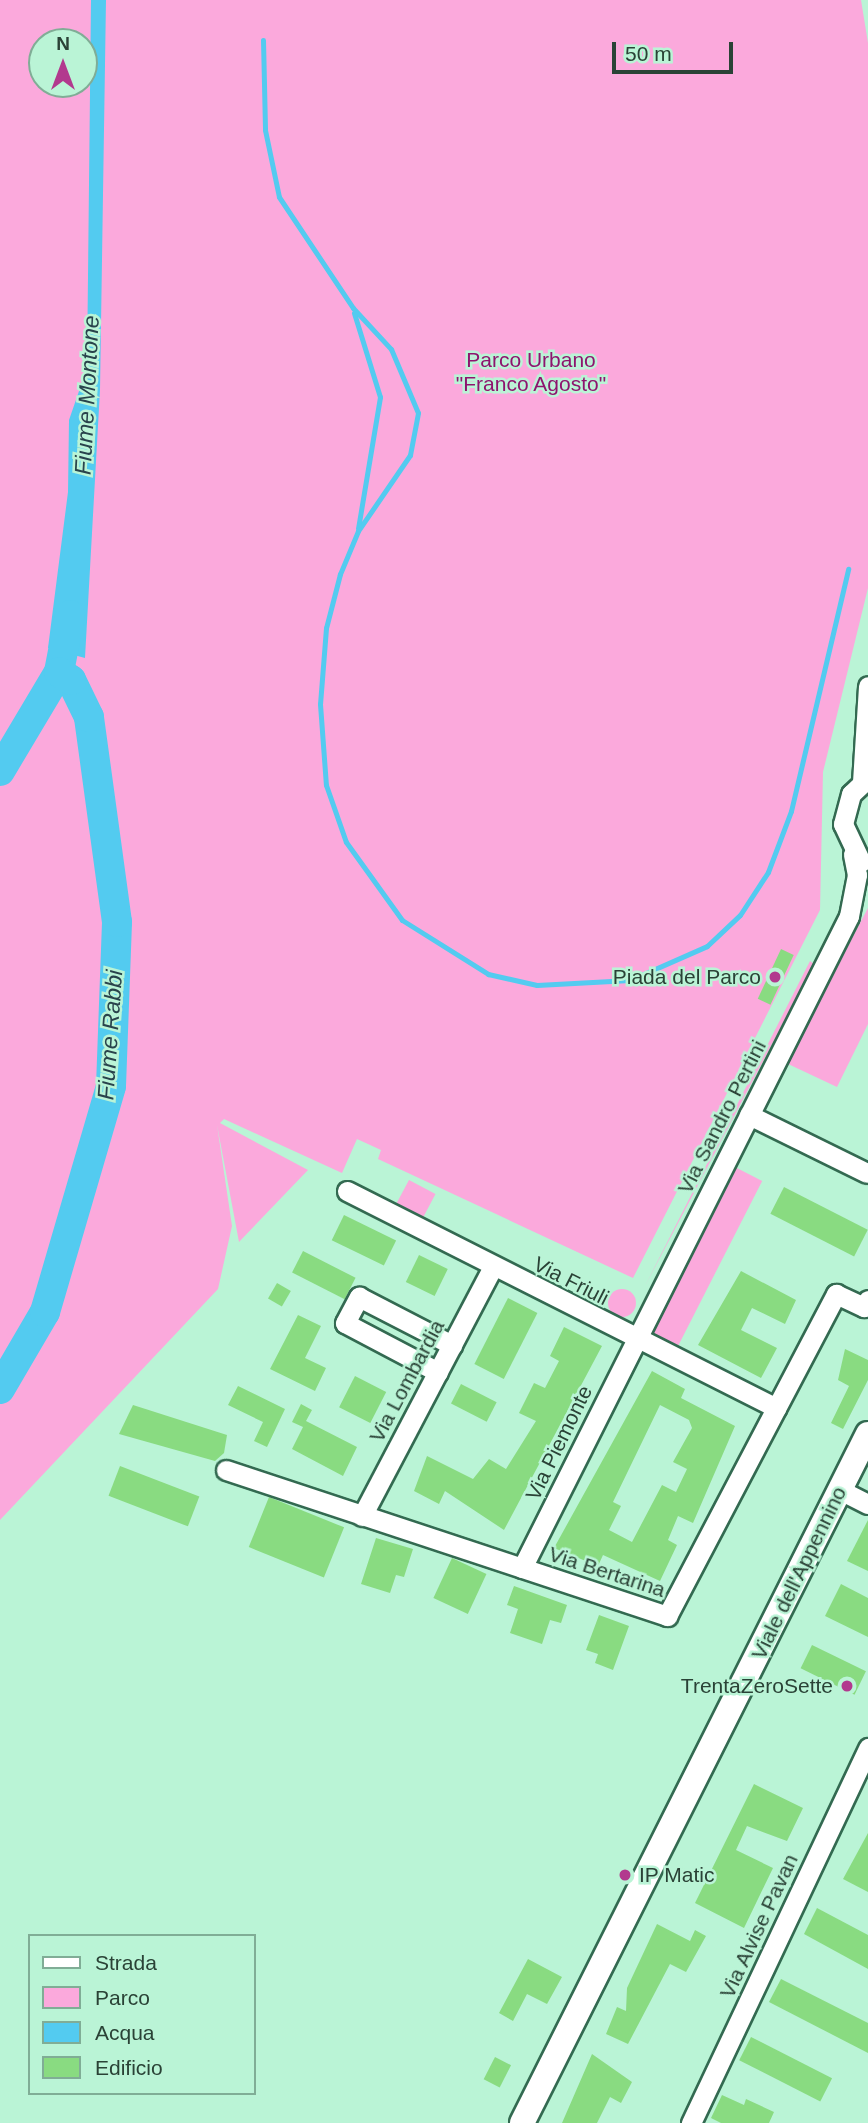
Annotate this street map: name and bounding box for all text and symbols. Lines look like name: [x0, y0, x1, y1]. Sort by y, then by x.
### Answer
north arrow: [28, 28, 98, 98]
scale bar: [616, 28, 737, 72]
text: N: [56, 33, 70, 54]
text: 50 m: [625, 42, 672, 65]
water label: Fiume Montone: [69, 314, 105, 476]
park label: Parco Urbano "Franco Agosto": [455, 347, 607, 397]
place label: Piada del Parco: [613, 964, 761, 990]
water label: Fiume Rabbi: [92, 969, 128, 1101]
marker: Piada del Parco: [767, 969, 783, 985]
street label: Via Sandro Pertini: [672, 1036, 772, 1198]
street label: Via Friuli: [529, 1251, 613, 1311]
street label: Via Lombardia: [364, 1315, 450, 1447]
street label: Via Piemonte: [520, 1382, 598, 1504]
street label: Viale dell'Appennino: [746, 1482, 852, 1664]
street label: Via Bertarina: [546, 1541, 668, 1603]
place label: TrentaZeroSette: [681, 1673, 833, 1699]
marker: TrentaZeroSette: [839, 1678, 855, 1694]
street label: Via Alvise Pavan: [714, 1849, 804, 2003]
place label: IP Matic: [639, 1862, 715, 1888]
marker: IP Matic: [617, 1867, 633, 1883]
legend: [28, 1934, 256, 2095]
text: Strada: [95, 1951, 157, 1974]
text: Parco: [95, 1986, 150, 2009]
text: Acqua: [95, 2021, 155, 2044]
text: Edificio: [95, 2056, 163, 2079]

